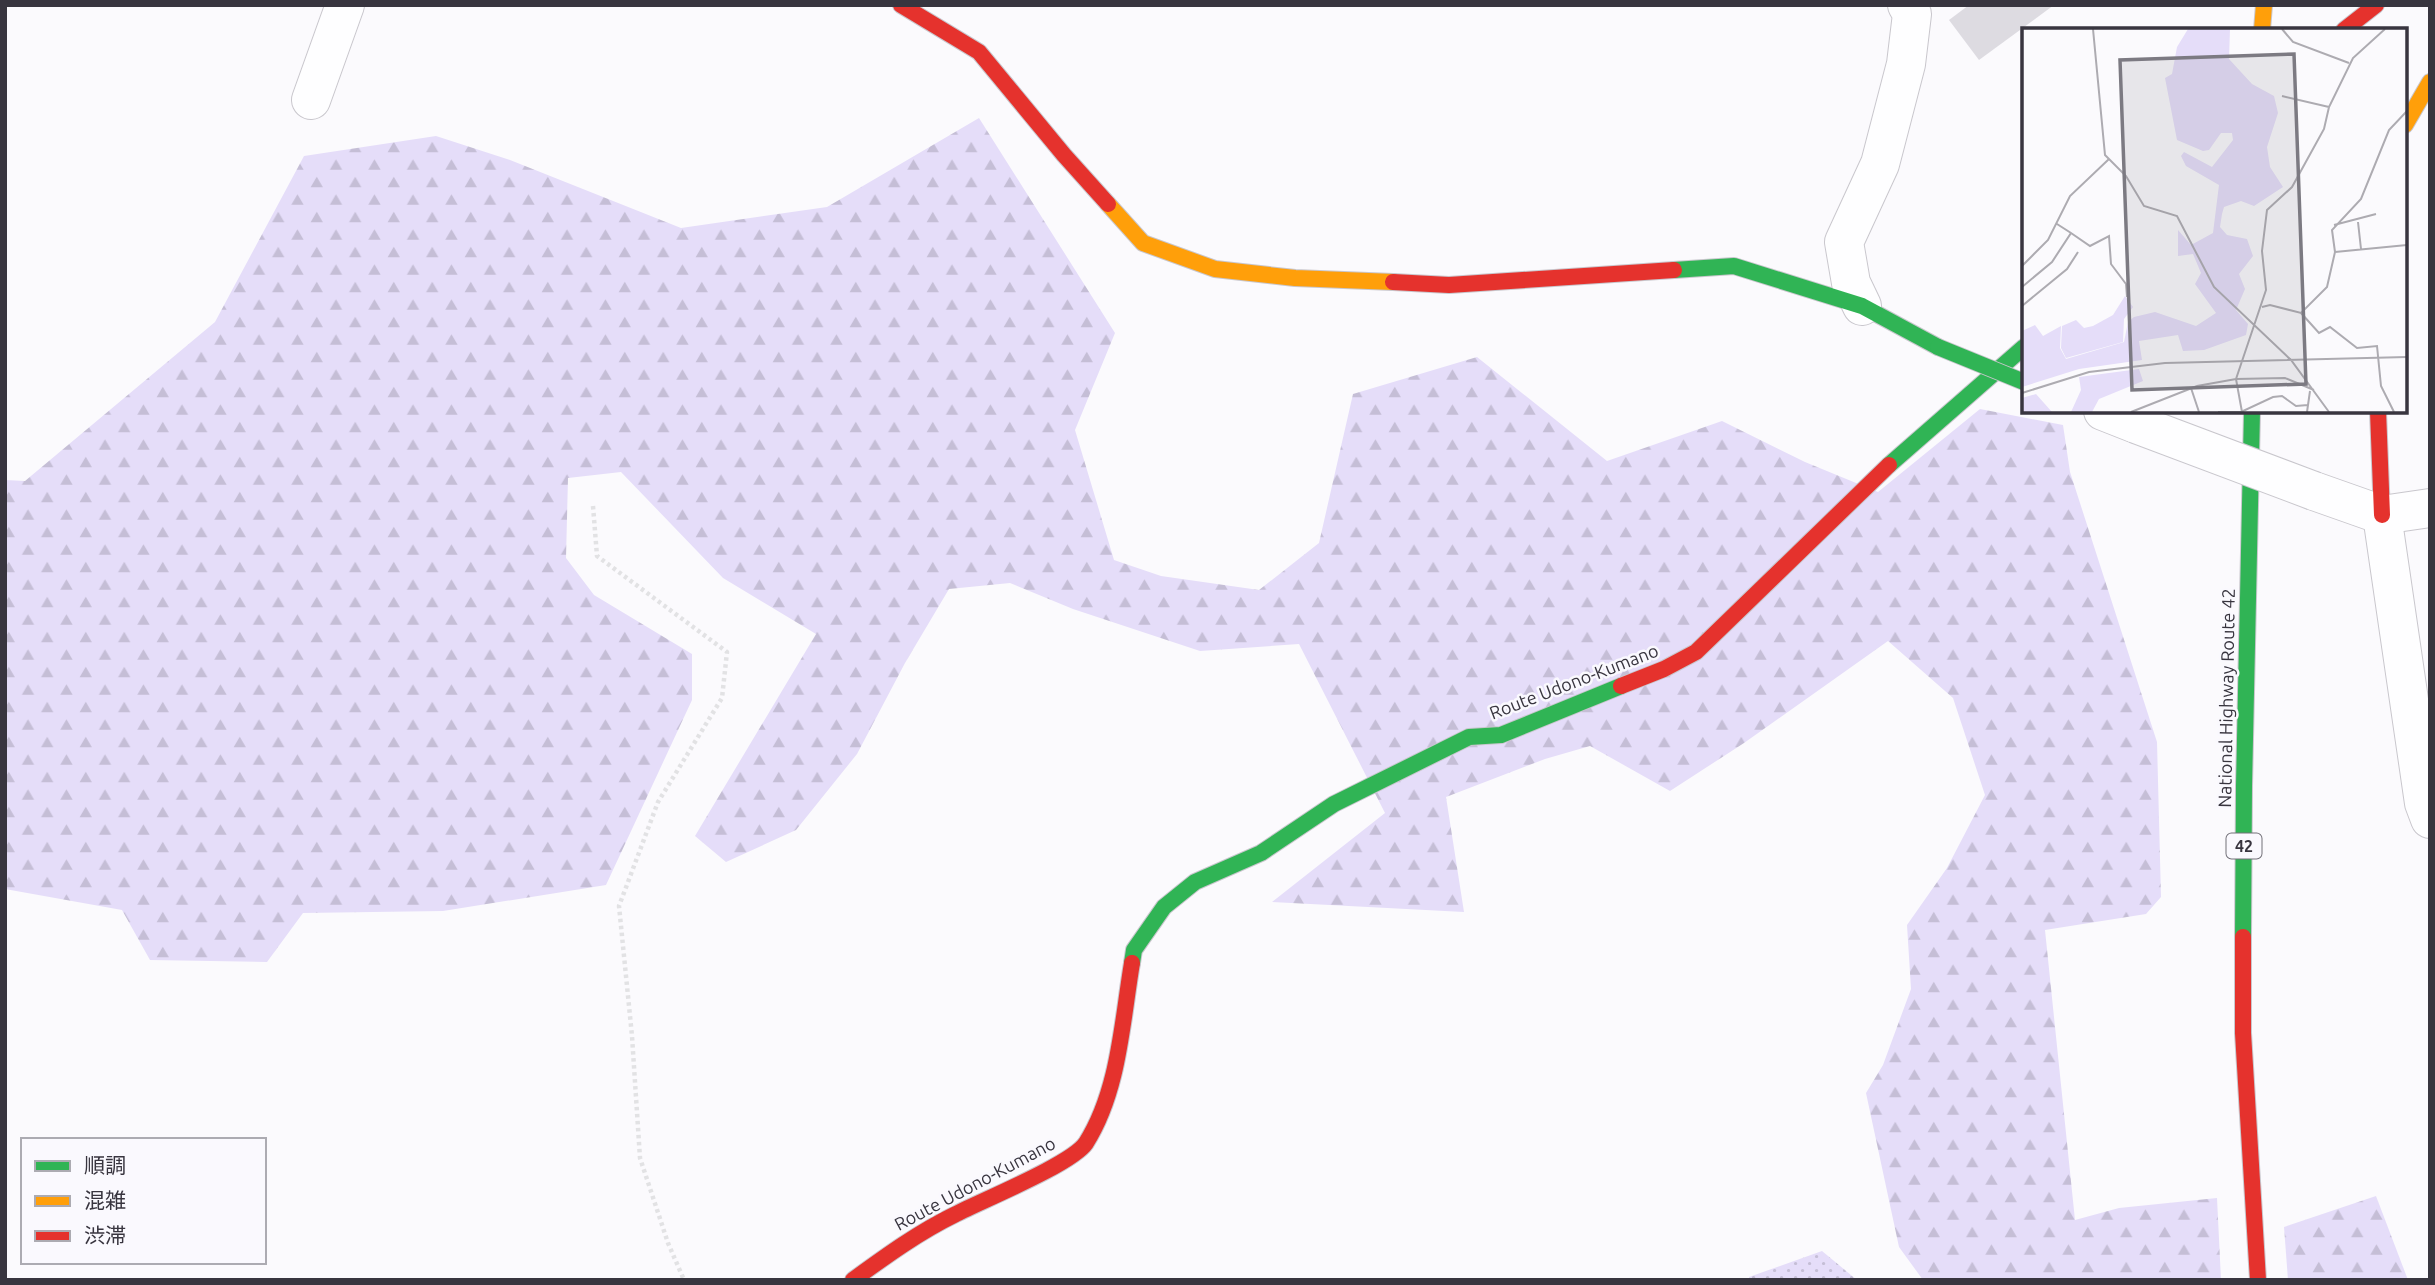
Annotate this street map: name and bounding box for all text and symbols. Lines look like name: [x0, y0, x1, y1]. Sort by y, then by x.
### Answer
inset map: [2022, 28, 2407, 413]
street label: National Highway Route 42: [2214, 588, 2238, 808]
street label: Route Udono-Kumano: [1486, 640, 1661, 723]
road number: 42: [2226, 834, 2262, 859]
street label: Route Udono-Kumano: [891, 1132, 1058, 1234]
legend: [21, 1138, 266, 1264]
text: 順調: [84, 1153, 126, 1177]
text: 混雑: [84, 1188, 126, 1212]
text: 渋滞: [84, 1223, 126, 1247]

